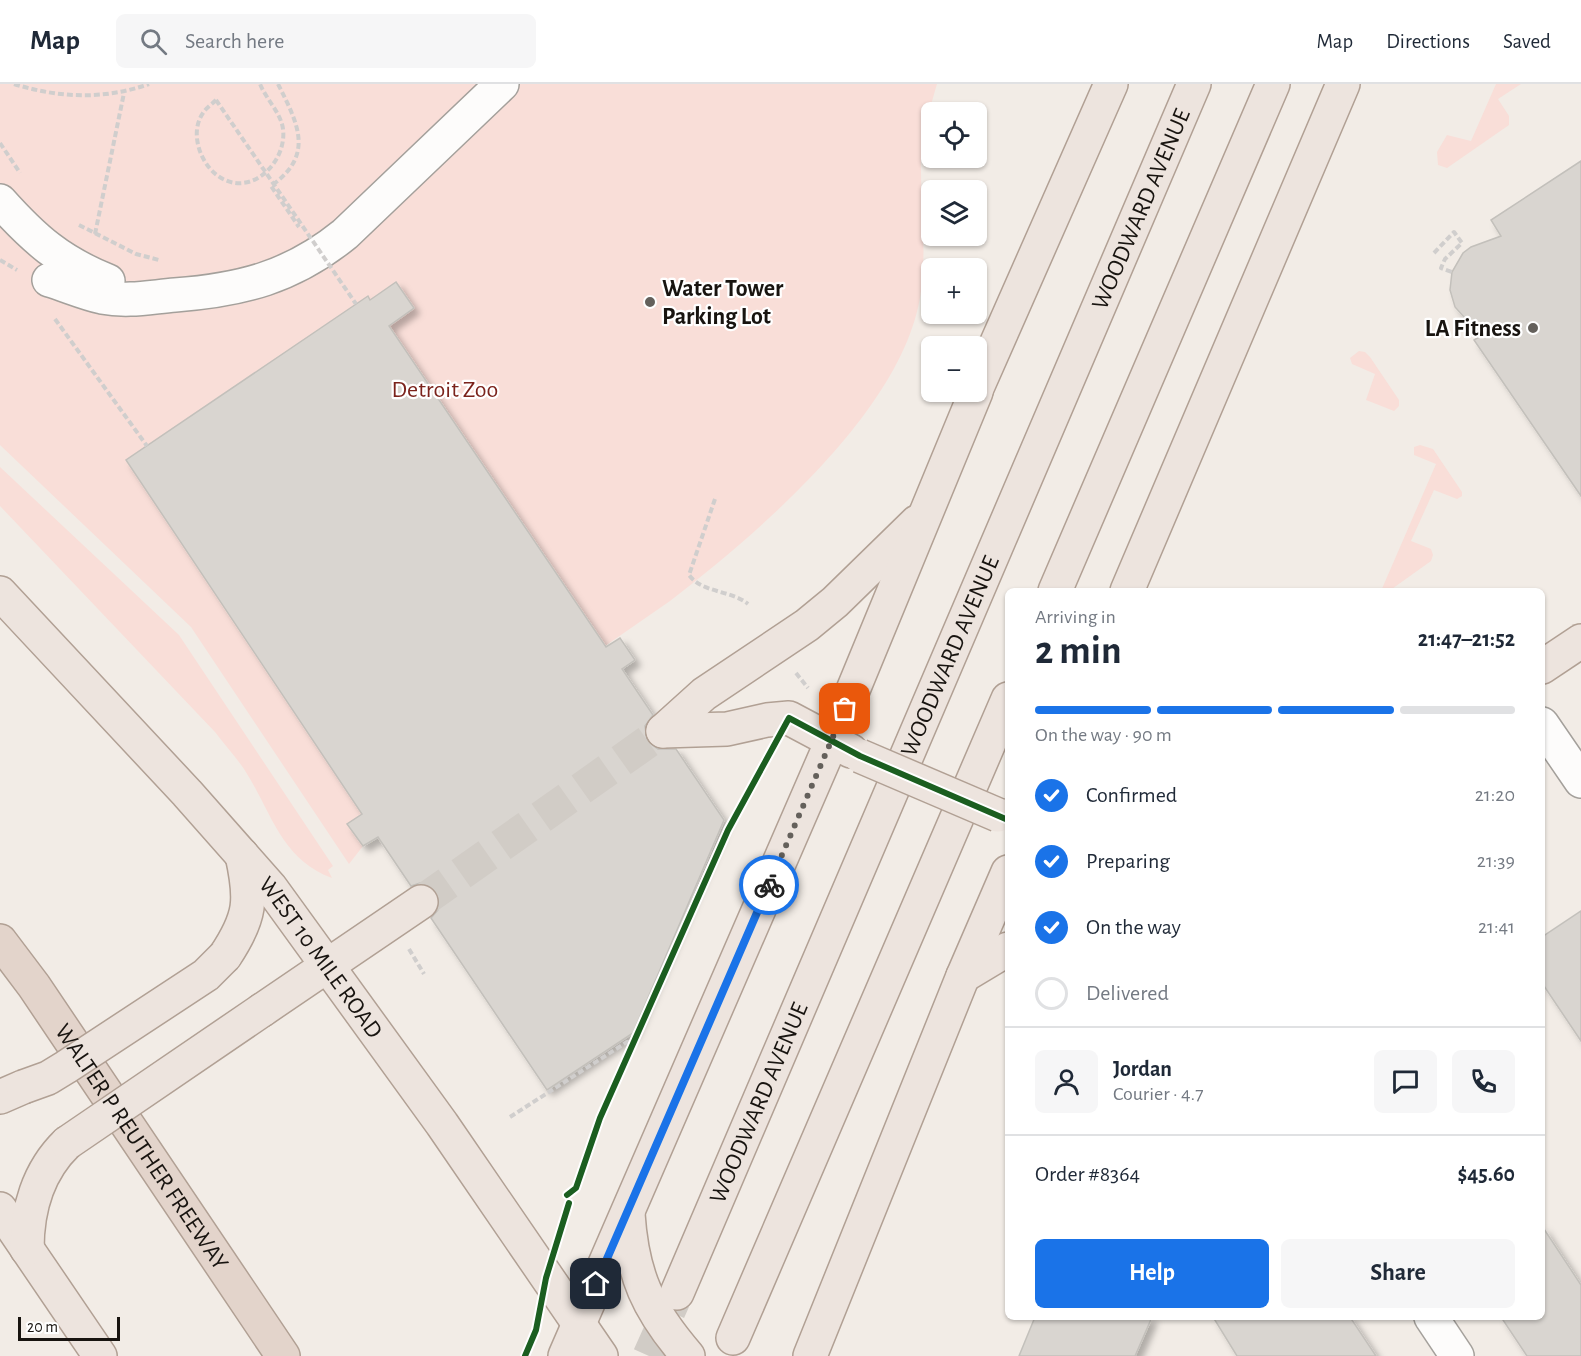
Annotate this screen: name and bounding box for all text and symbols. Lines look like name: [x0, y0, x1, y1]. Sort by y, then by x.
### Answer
search box: [116, 14, 536, 68]
icon: search: [137, 25, 170, 58]
text: Map: [30, 27, 80, 55]
text: Search here: [185, 30, 284, 52]
text: Map: [1317, 31, 1353, 52]
text: Directions: [1386, 31, 1470, 52]
text: Saved: [1503, 31, 1551, 52]
map controls: [921, 102, 987, 402]
button: locate: [921, 102, 987, 168]
street label: WOODWARD AVENUE: [1088, 105, 1195, 313]
button: layers: [921, 180, 987, 246]
button: +: [921, 258, 987, 324]
place label: Water Tower Parking Lot: [662, 277, 784, 329]
marker: Water Tower Parking Lot: [643, 295, 657, 309]
place label: LA Fitness: [1425, 317, 1521, 341]
marker: LA Fitness: [1526, 321, 1540, 335]
button: −: [921, 336, 987, 402]
park label: Detroit Zoo: [392, 378, 498, 402]
street label: WOODWARD AVENUE: [897, 552, 1004, 760]
text: Arriving in: [1035, 607, 1116, 627]
text: 21:47–21:52: [1418, 628, 1515, 650]
text: 2 min: [1035, 632, 1122, 671]
pin: [819, 683, 870, 734]
icon: bag: [828, 692, 861, 725]
text: On the way · 90 m: [1035, 725, 1172, 745]
icon: check: [1035, 779, 1068, 812]
text: Confirmed: [1086, 784, 1177, 806]
text: 21:20: [1475, 785, 1515, 805]
icon: check: [1035, 845, 1068, 878]
text: Preparing: [1086, 850, 1170, 872]
text: 21:39: [1477, 851, 1515, 871]
courier: [739, 855, 799, 915]
icon: bike: [753, 869, 786, 902]
street label: WEST 10 MILE ROAD: [254, 872, 387, 1043]
icon: check: [1035, 911, 1068, 944]
text: On the way: [1086, 916, 1181, 938]
text: 21:41: [1478, 917, 1515, 937]
text: Delivered: [1086, 982, 1169, 1004]
street label: WOODWARD AVENUE: [706, 999, 813, 1207]
street label: WALTER P REUTHER FREEWAY: [50, 1020, 233, 1275]
button: person: [1035, 1050, 1098, 1113]
button: chat: [1374, 1050, 1437, 1113]
button: phone: [1452, 1050, 1515, 1113]
text: Jordan: [1113, 1058, 1172, 1080]
text: Courier · 4.7: [1113, 1084, 1204, 1104]
text: Order #8364: [1035, 1163, 1140, 1185]
text: $45.60: [1457, 1163, 1515, 1185]
button: Help: [1035, 1239, 1269, 1308]
button: Share: [1281, 1239, 1515, 1308]
pin: [570, 1258, 621, 1309]
icon: home: [579, 1267, 612, 1300]
scale bar: [18, 1314, 120, 1342]
text: 20 m: [27, 1319, 58, 1335]

